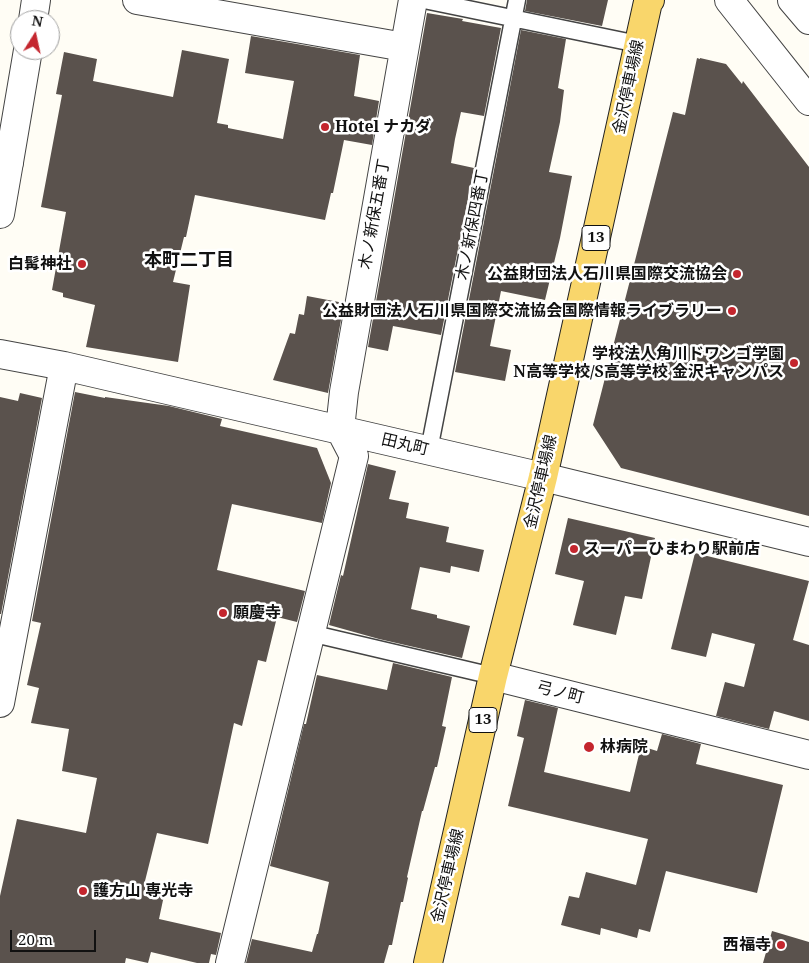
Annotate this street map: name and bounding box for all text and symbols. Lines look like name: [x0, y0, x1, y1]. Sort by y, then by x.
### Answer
north arrow: [10, 10, 60, 60]
text: N: [30, 10, 45, 31]
street label: 金沢停車場線: [610, 38, 648, 136]
place label: Hotel ナカダ: [335, 117, 431, 137]
marker: Hotel ナカダ: [319, 121, 331, 133]
street label: 木ノ新保五番丁: [356, 157, 394, 271]
street label: 木ノ新保四番丁: [453, 168, 493, 282]
road number: 13: [582, 226, 610, 250]
district label: 本町二丁目: [144, 250, 234, 272]
place label: 白髯神社: [8, 254, 72, 274]
marker: 白髯神社: [76, 258, 88, 270]
place label: 公益財団法人石川県国際交流協会: [487, 264, 727, 284]
marker: 公益財団法人石川県国際交流協会: [731, 268, 743, 280]
place label: 公益財団法人石川県国際交流協会国際情報ライブラリー: [322, 301, 722, 321]
marker: 公益財団法人石川県国際交流協会国際情報ライブラリー: [726, 305, 738, 317]
place label: 学校法人角川ドワンゴ学園 N高等学校/S高等学校 金沢キャンパス: [513, 344, 784, 382]
marker: 学校法人角川ドワンゴ学園 N高等学校/S高等学校 金沢キャンパス: [788, 357, 800, 369]
street label: 田丸町: [379, 430, 431, 460]
street label: 金沢停車場線: [521, 433, 561, 531]
place label: スーパーひまわり駅前店: [584, 539, 760, 559]
marker: スーパーひまわり駅前店: [568, 543, 580, 555]
place label: 願慶寺: [233, 603, 281, 623]
marker: 願慶寺: [217, 607, 229, 619]
street label: 弓ノ町: [534, 678, 586, 708]
road number: 13: [469, 708, 497, 732]
place label: 林病院: [600, 737, 648, 757]
marker: 林病院: [582, 740, 596, 754]
street label: 金沢停車場線: [428, 827, 468, 925]
place label: 護方山 専光寺: [93, 881, 193, 901]
marker: 護方山 専光寺: [77, 885, 89, 897]
scale bar: [12, 920, 99, 952]
text: 20 m: [18, 929, 53, 949]
place label: 西福寺: [723, 935, 771, 955]
marker: 西福寺: [775, 939, 787, 951]

